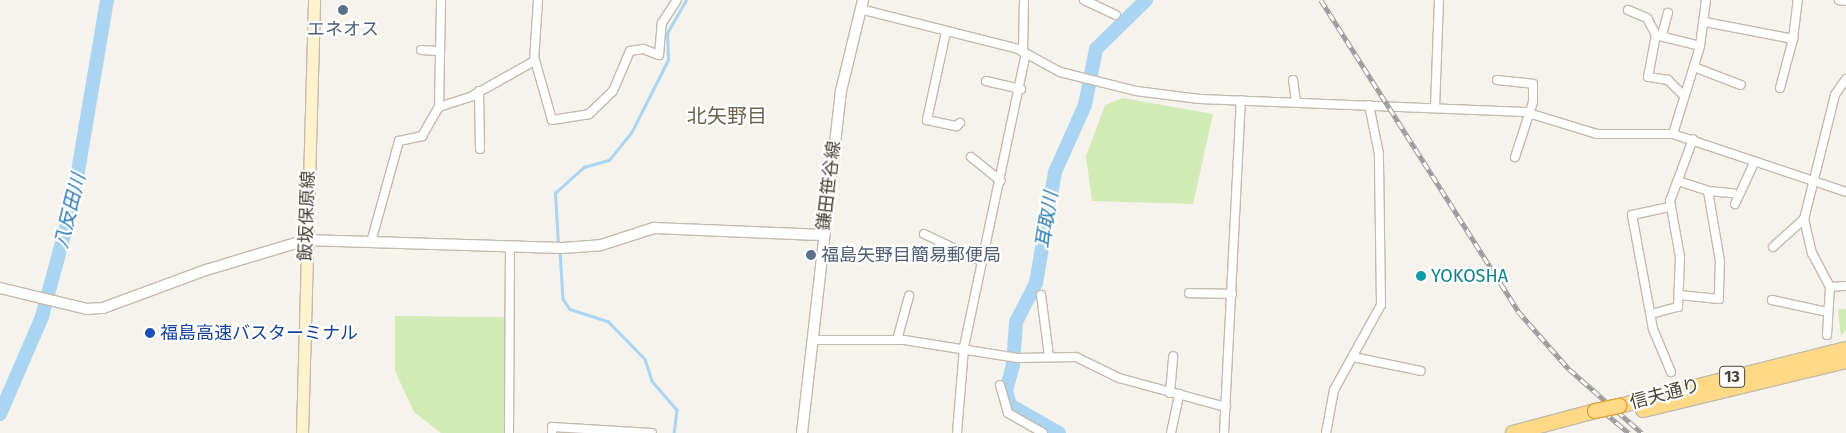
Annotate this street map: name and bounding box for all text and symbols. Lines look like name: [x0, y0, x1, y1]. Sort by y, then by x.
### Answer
marker: エネオス: [337, 4, 349, 16]
place label: エネオス: [307, 18, 379, 40]
district label: 北矢野目: [687, 104, 767, 128]
street label: 鎌田笹谷線: [813, 140, 845, 232]
water label: 八反田川: [50, 171, 90, 251]
street label: 飯坂保原線: [295, 171, 319, 261]
water label: 耳取川: [1031, 190, 1063, 250]
place label: 福島矢野目簡易郵便局: [821, 244, 1001, 266]
marker: 福島矢野目簡易郵便局: [805, 249, 817, 261]
place label: YOKOSHA: [1431, 265, 1508, 287]
marker: YOKOSHA: [1415, 270, 1427, 282]
place label: 福島高速バスターミナル: [160, 322, 358, 344]
marker: 福島高速バスターミナル: [144, 327, 156, 339]
road number: 13: [1718, 364, 1746, 391]
street label: 信夫通り: [1627, 374, 1703, 414]

